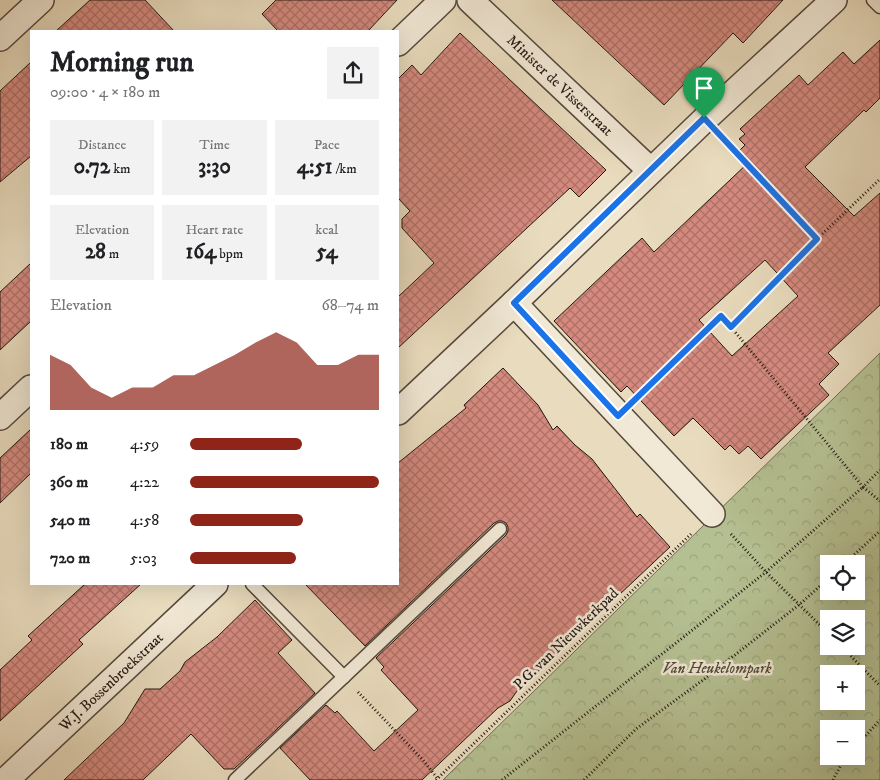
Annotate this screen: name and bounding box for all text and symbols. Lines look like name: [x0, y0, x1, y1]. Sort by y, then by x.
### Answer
street label: Minister de Visserstraat: [503, 30, 617, 140]
text: Morning run: [50, 45, 194, 80]
button: share: [327, 47, 379, 99]
pin: [683, 67, 725, 118]
icon: arrive: [690, 74, 718, 102]
text: 09:00 · 4 × 180 m: [50, 82, 160, 102]
text: Distance: [78, 136, 126, 154]
text: Time: [199, 136, 230, 154]
text: Pace: [314, 136, 340, 154]
text: 0.72: [74, 154, 110, 180]
text: 3:30: [198, 154, 231, 180]
text: 4:51: [297, 154, 333, 180]
text: km: [110, 160, 131, 178]
text: /km: [333, 160, 357, 178]
text: Elevation: [75, 221, 129, 239]
text: Heart rate: [186, 221, 243, 239]
text: kcal: [315, 221, 338, 239]
text: 28: [85, 239, 106, 265]
text: 164: [186, 239, 216, 265]
text: 54: [316, 239, 338, 265]
text: m: [106, 245, 119, 263]
text: bpm: [216, 245, 243, 263]
text: Elevation: [50, 295, 112, 315]
text: 68–74 m: [321, 295, 379, 315]
text: 180 m: [50, 434, 88, 454]
text: 4:59: [130, 434, 159, 454]
text: 360 m: [50, 472, 88, 492]
text: 4:22: [130, 472, 159, 492]
text: 540 m: [50, 510, 90, 530]
text: 4:58: [130, 510, 159, 530]
text: 720 m: [50, 548, 90, 568]
text: 5:03: [130, 548, 157, 568]
map controls: [820, 555, 865, 765]
button: locate: [820, 555, 865, 600]
street label: P.G. van Nieuwkerkpad: [509, 584, 623, 694]
button: layers: [820, 610, 865, 655]
street label: W.J. Bossenbroekstraat: [54, 628, 167, 736]
park label: Van Heukelompark: [662, 659, 772, 678]
button: +: [820, 665, 865, 710]
button: −: [820, 720, 865, 765]

